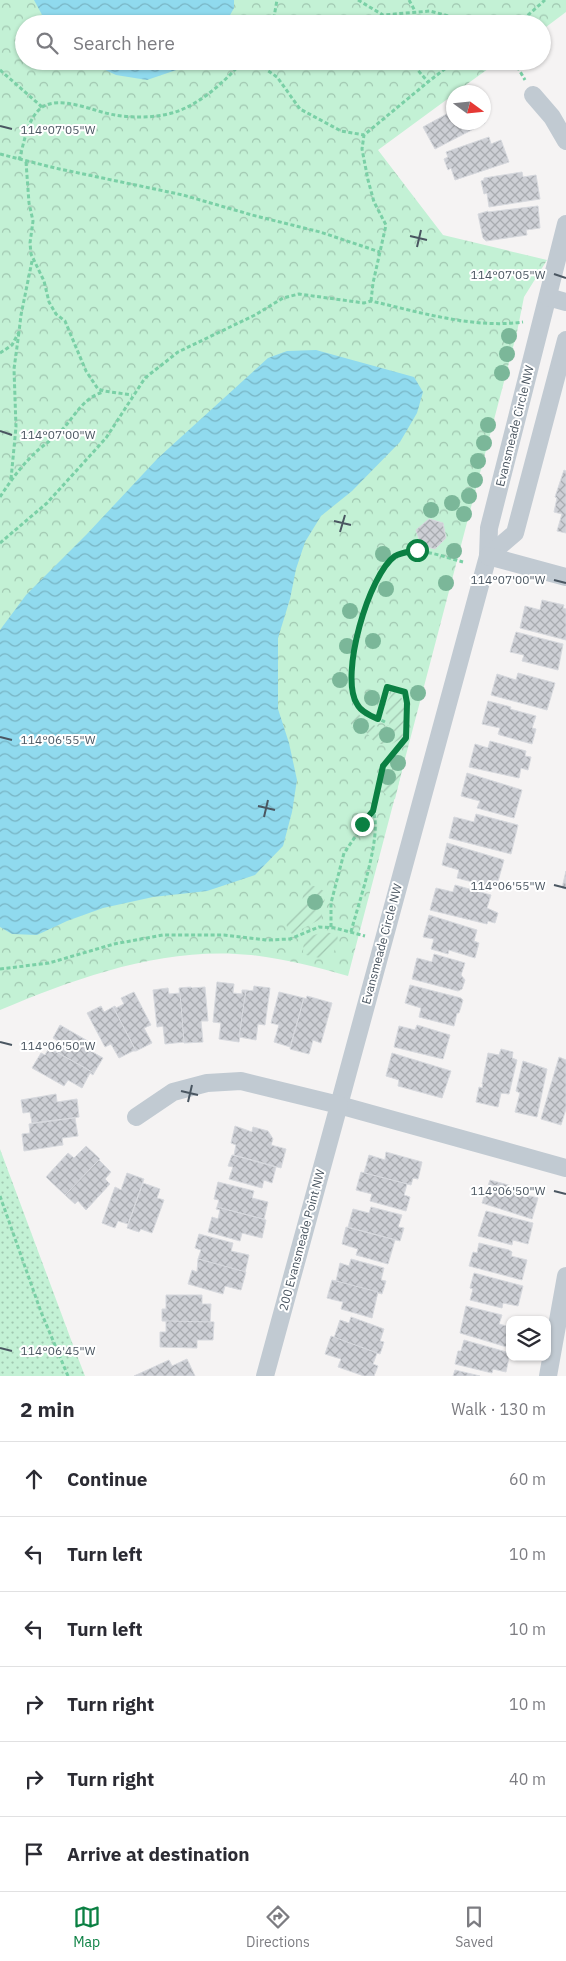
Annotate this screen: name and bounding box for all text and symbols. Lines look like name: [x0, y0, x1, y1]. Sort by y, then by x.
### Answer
search box: [15, 15, 551, 70]
icon: search: [33, 29, 61, 57]
text: Search here: [73, 31, 175, 55]
north arrow: [446, 85, 491, 130]
text: 114°07'05"W: [21, 122, 96, 137]
text: 114°07'05"W: [471, 267, 546, 282]
street label: Evansmeade Circle NW: [492, 363, 537, 488]
text: 114°07'00"W: [21, 427, 96, 442]
route start: [406, 539, 429, 562]
text: 114°07'00"W: [471, 572, 546, 587]
text: 114°06'55"W: [21, 732, 96, 747]
route end: [351, 813, 374, 836]
text: 114°06'55"W: [471, 878, 546, 893]
street label: Evansmeade Circle NW: [358, 882, 405, 1006]
text: 114°06'50"W: [21, 1038, 96, 1053]
street label: 200 Evansmeade Point NW: [275, 1167, 328, 1312]
text: 114°06'50"W: [471, 1183, 546, 1198]
map controls: [506, 1316, 551, 1361]
button: layers: [506, 1316, 551, 1361]
text: 114°06'45"W: [21, 1343, 96, 1358]
text: 2 min: [20, 1395, 75, 1423]
text: Walk · 130 m: [451, 1399, 546, 1419]
icon: ahead: [20, 1465, 48, 1493]
text: Continue: [67, 1467, 147, 1491]
text: 60 m: [509, 1469, 546, 1489]
icon: left: [20, 1540, 48, 1568]
text: Turn left: [67, 1542, 143, 1566]
text: 10 m: [509, 1544, 546, 1564]
icon: left: [20, 1615, 48, 1643]
text: Turn left: [67, 1617, 143, 1641]
text: 10 m: [509, 1619, 546, 1639]
icon: right: [20, 1690, 48, 1718]
text: Turn right: [67, 1692, 154, 1716]
text: 10 m: [509, 1694, 546, 1714]
icon: right: [20, 1765, 48, 1793]
text: Turn right: [67, 1767, 154, 1791]
text: 40 m: [509, 1769, 546, 1789]
icon: arrive: [20, 1840, 48, 1868]
text: Arrive at destination: [67, 1842, 250, 1866]
tab: Map: [73, 1903, 101, 1951]
tab: Directions: [246, 1903, 310, 1951]
tab: Saved: [455, 1903, 493, 1951]

